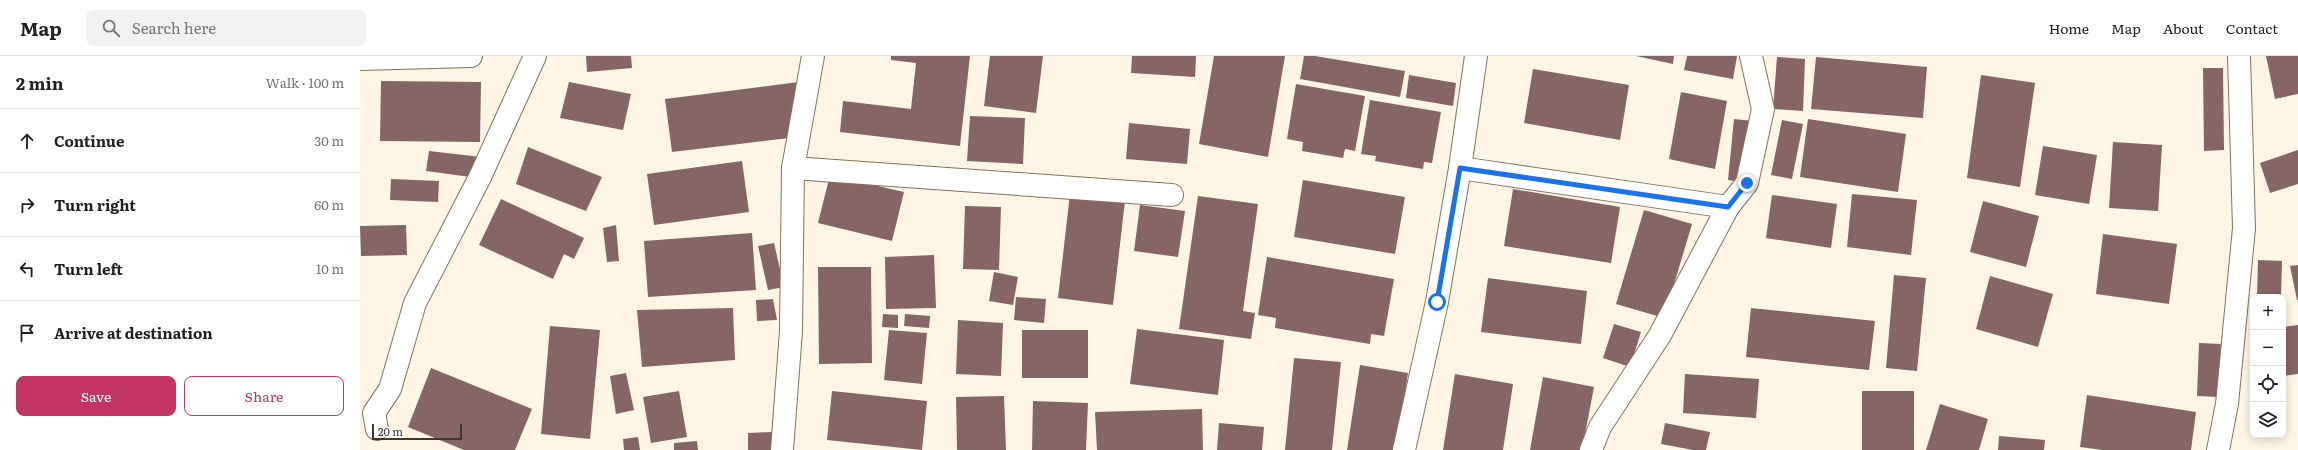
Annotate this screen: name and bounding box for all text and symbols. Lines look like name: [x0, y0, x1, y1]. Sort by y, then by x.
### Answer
search box: [86, 10, 366, 46]
text: Map: [20, 14, 62, 42]
text: Search here: [132, 16, 216, 39]
icon: search: [100, 17, 122, 39]
text: Home: [2049, 18, 2089, 38]
text: Map: [2111, 18, 2141, 38]
text: About: [2163, 18, 2204, 38]
text: Contact: [2226, 18, 2278, 38]
text: 2 min: [16, 70, 64, 95]
text: Walk · 100 m: [266, 73, 344, 92]
text: Continue: [54, 129, 124, 152]
icon: ahead: [16, 130, 38, 152]
text: 30 m: [314, 131, 344, 150]
route end: [1738, 174, 1756, 192]
text: Turn right: [54, 193, 136, 216]
icon: right: [16, 194, 38, 216]
text: 60 m: [314, 195, 344, 214]
text: Turn left: [54, 257, 123, 280]
icon: left: [16, 258, 38, 280]
text: 10 m: [316, 259, 344, 278]
route start: [1428, 293, 1446, 311]
map controls: [2250, 294, 2286, 438]
button: +: [2250, 294, 2286, 330]
text: Arrive at destination: [54, 321, 213, 344]
icon: arrive: [16, 322, 38, 344]
button: −: [2250, 330, 2286, 366]
button: locate: [2250, 366, 2286, 402]
button: Save: [16, 376, 176, 416]
button: Share: [184, 376, 344, 416]
button: layers: [2250, 402, 2286, 438]
scale bar: [372, 422, 462, 441]
text: 20 m: [378, 423, 403, 439]

